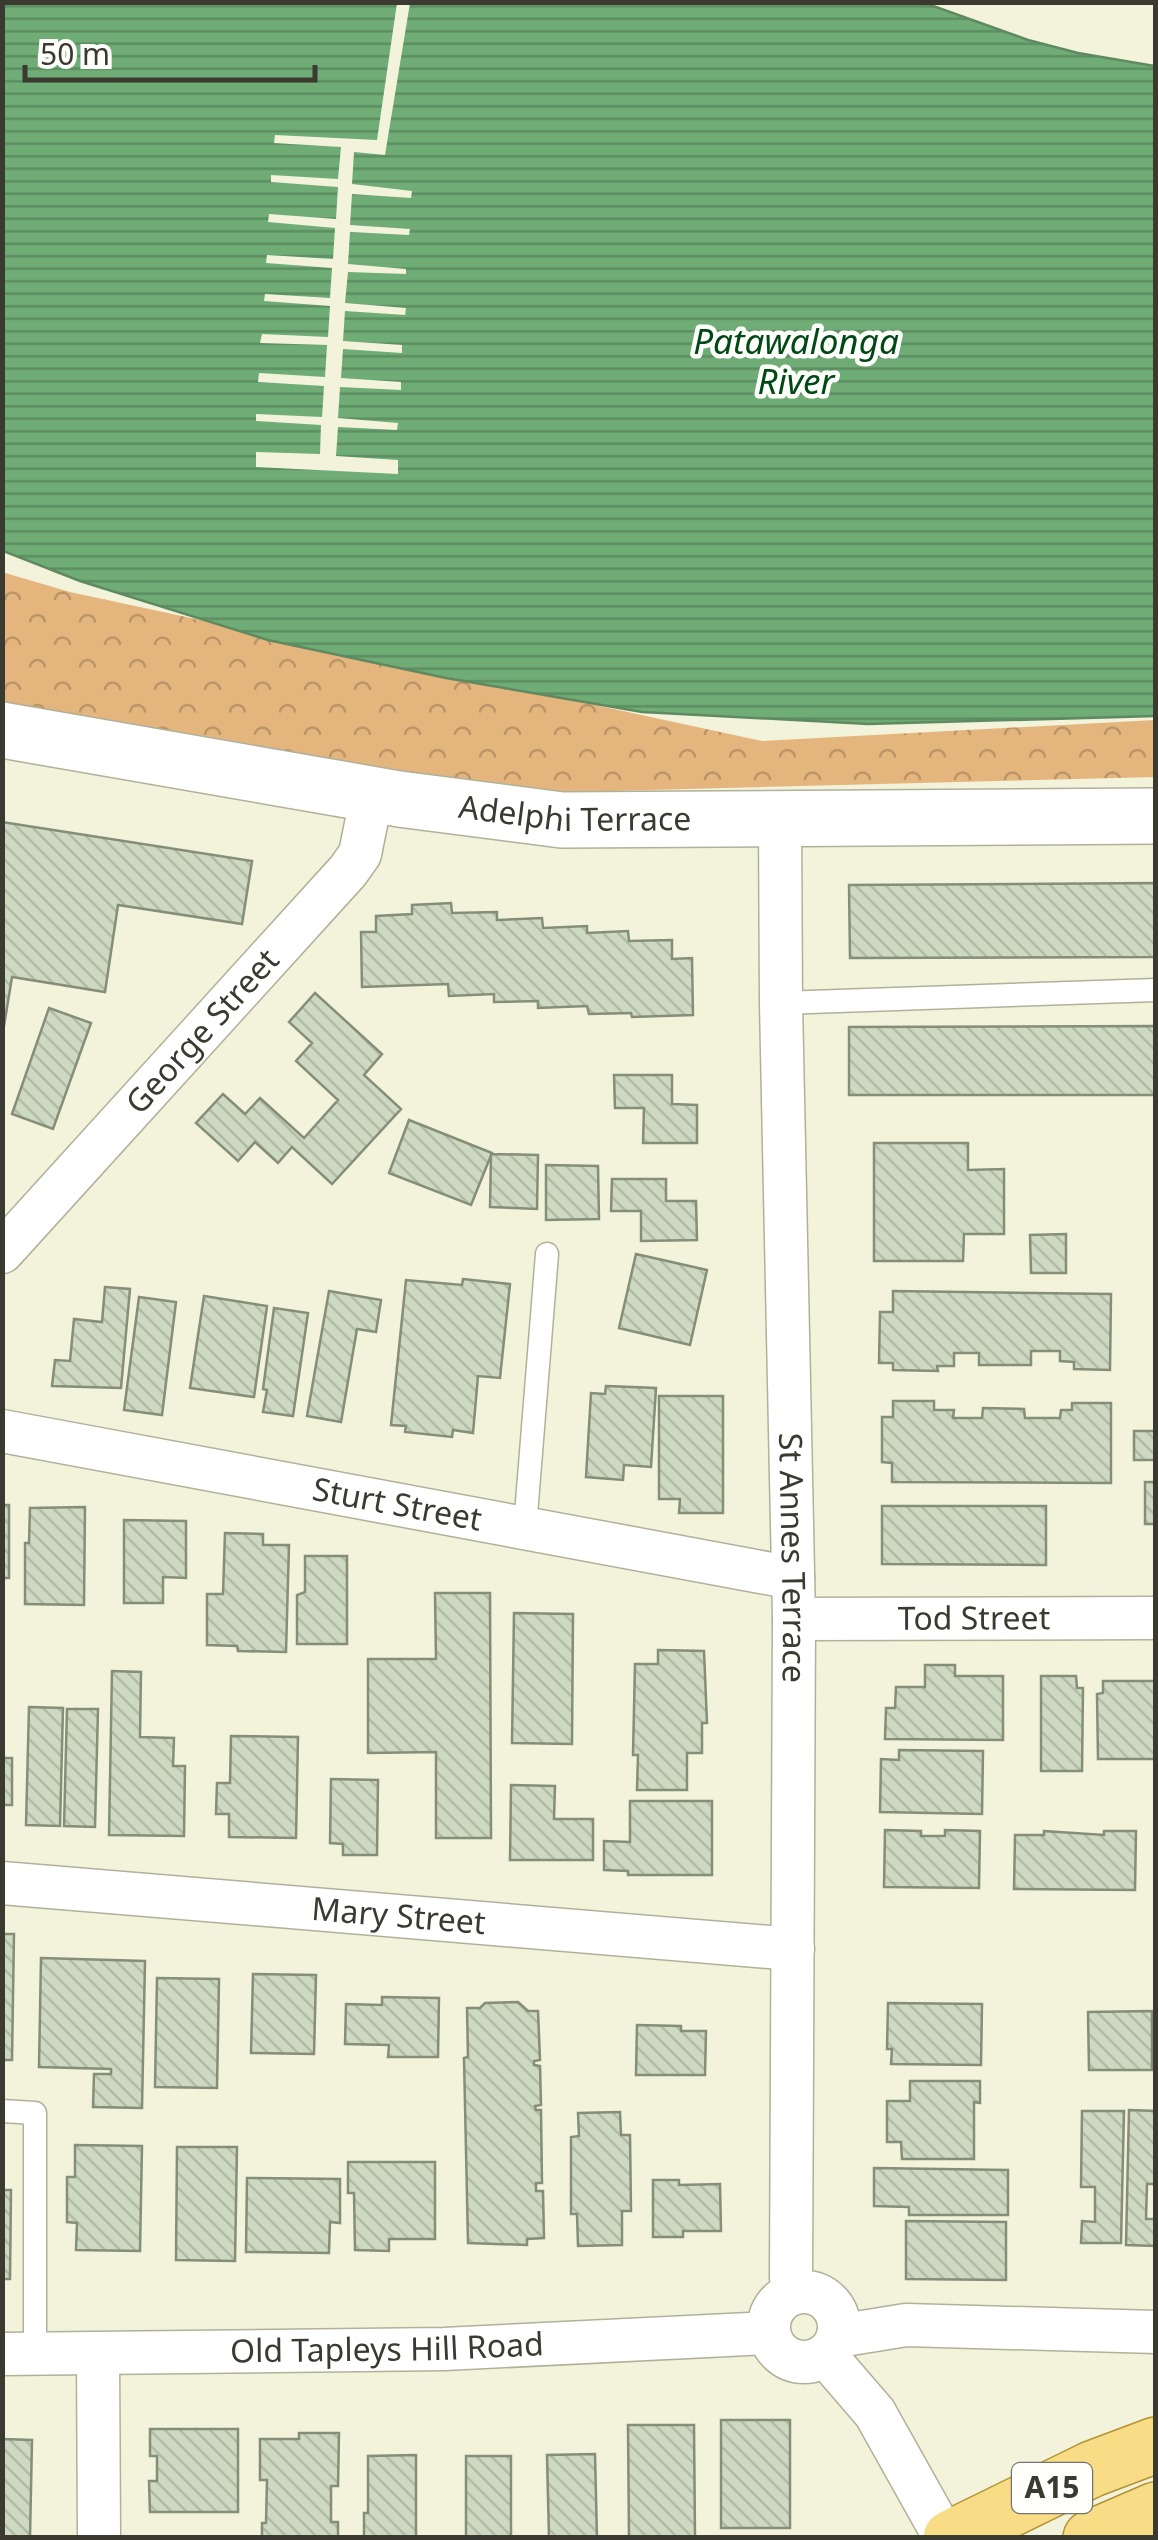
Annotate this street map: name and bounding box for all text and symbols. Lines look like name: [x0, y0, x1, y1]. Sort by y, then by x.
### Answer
scale bar: [25, 20, 315, 82]
text: 50 m: [40, 33, 110, 74]
water label: Patawalonga River: [693, 317, 899, 404]
street label: Adelphi Terrace: [456, 784, 692, 840]
street label: George Street: [115, 939, 287, 1122]
street label: St Annes Terrace: [770, 1432, 817, 1683]
street label: Sturt Street: [309, 1466, 486, 1540]
street label: Tod Street: [898, 1595, 1050, 1639]
street label: Mary Street: [310, 1886, 487, 1943]
street label: Old Tapleys Hill Road: [230, 2321, 545, 2371]
road number: A15: [1012, 2463, 1092, 2513]

